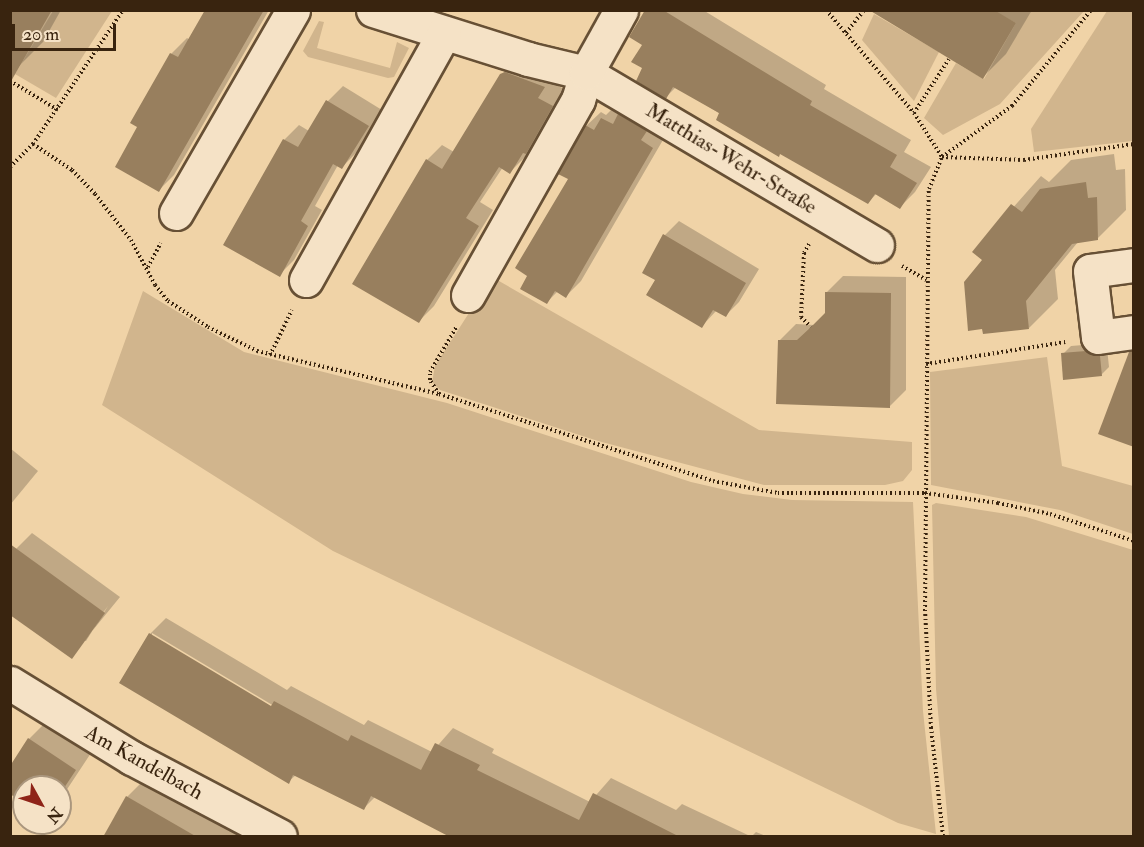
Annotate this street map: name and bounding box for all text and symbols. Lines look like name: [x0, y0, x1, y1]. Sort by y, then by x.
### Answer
scale bar: [15, 12, 118, 50]
text: 20 m: [23, 23, 59, 46]
street label: Matthias-Wehr-Straße: [641, 98, 821, 220]
street label: Am Kandelbach: [81, 720, 207, 806]
north arrow: [12, 775, 72, 835]
text: N: [42, 803, 67, 827]

